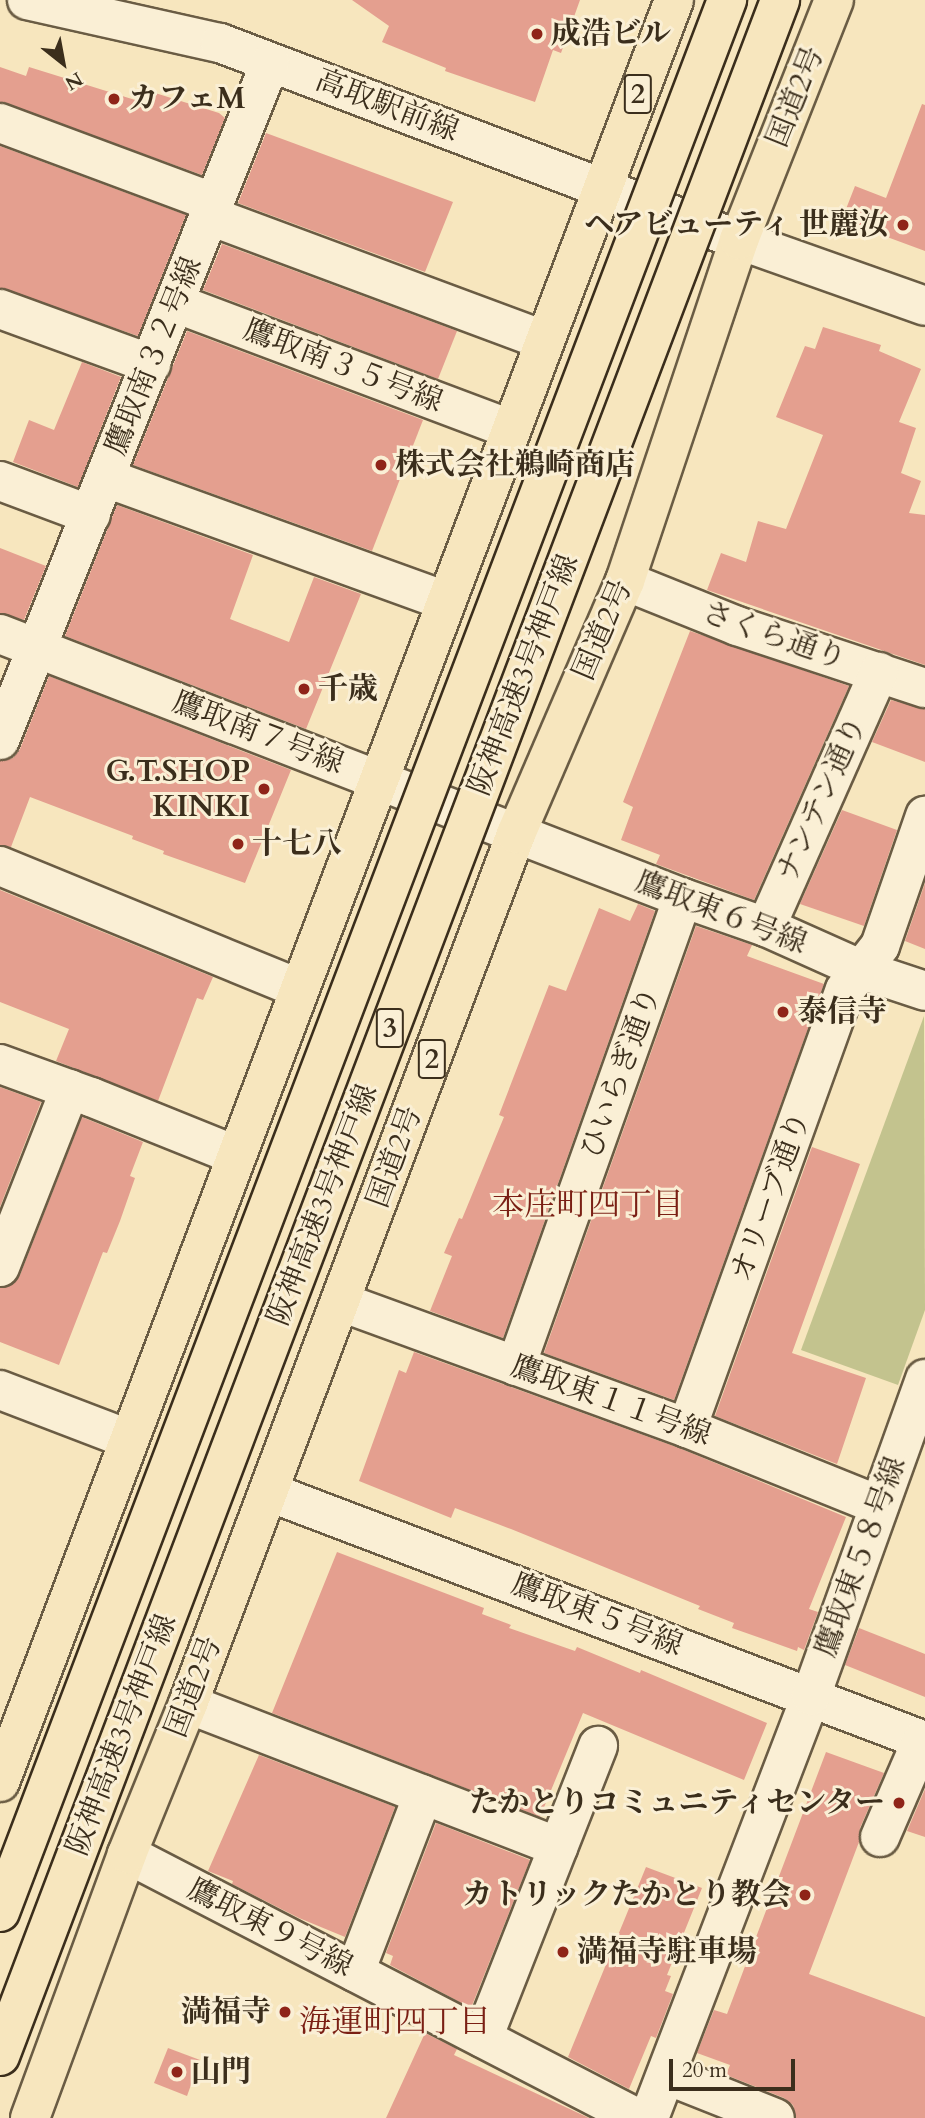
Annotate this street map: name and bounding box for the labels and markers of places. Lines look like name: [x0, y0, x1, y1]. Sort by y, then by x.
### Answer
place label: 成浩ビル: [551, 16, 671, 52]
marker: 成浩ビル: [529, 26, 545, 42]
place label: カフェM: [128, 81, 247, 117]
marker: カフェM: [106, 91, 122, 107]
place label: ヘアビューティ 世麗汝: [581, 207, 889, 243]
marker: ヘアビューティ 世麗汝: [895, 217, 911, 233]
place label: 株式会社鵜崎商店: [395, 447, 635, 483]
marker: 株式会社鵜崎商店: [373, 457, 389, 473]
place label: 千歳: [318, 671, 378, 707]
marker: 千歳: [296, 681, 312, 697]
place label: G.T.SHOP KINKI: [105, 754, 250, 824]
marker: G.T.SHOP KINKI: [256, 781, 272, 797]
place label: 十七八: [252, 826, 342, 862]
marker: 十七八: [230, 836, 246, 852]
place label: 泰信寺: [797, 994, 887, 1030]
marker: 泰信寺: [775, 1004, 791, 1020]
place label: たかとりコミュニティセンター: [465, 1785, 885, 1821]
marker: たかとりコミュニティセンター: [891, 1795, 907, 1811]
place label: カトリックたかとり教会: [461, 1877, 791, 1913]
marker: カトリックたかとり教会: [797, 1887, 813, 1903]
place label: 満福寺駐車場: [577, 1934, 757, 1970]
marker: 満福寺駐車場: [555, 1944, 571, 1960]
place label: 満福寺: [181, 1994, 271, 2030]
marker: 満福寺: [277, 2004, 293, 2020]
place label: 山門: [191, 2054, 251, 2090]
marker: 山門: [169, 2064, 185, 2080]

